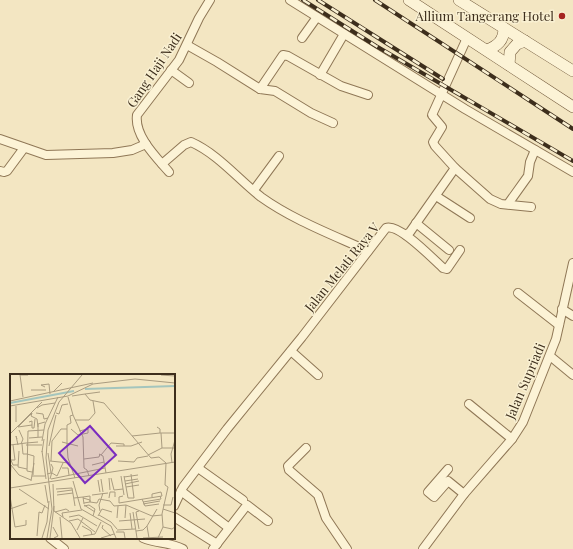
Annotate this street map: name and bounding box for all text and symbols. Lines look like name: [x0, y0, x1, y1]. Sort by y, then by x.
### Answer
place label: Allium Tangerang Hotel: [415, 7, 554, 24]
marker: Allium Tangerang Hotel: [557, 11, 567, 21]
street label: Gang Haji Nadi: [122, 29, 185, 110]
street label: Jalan Melati Raya V: [300, 218, 383, 315]
street label: Jalan Supriadi: [500, 340, 548, 422]
inset map: [10, 374, 175, 539]

